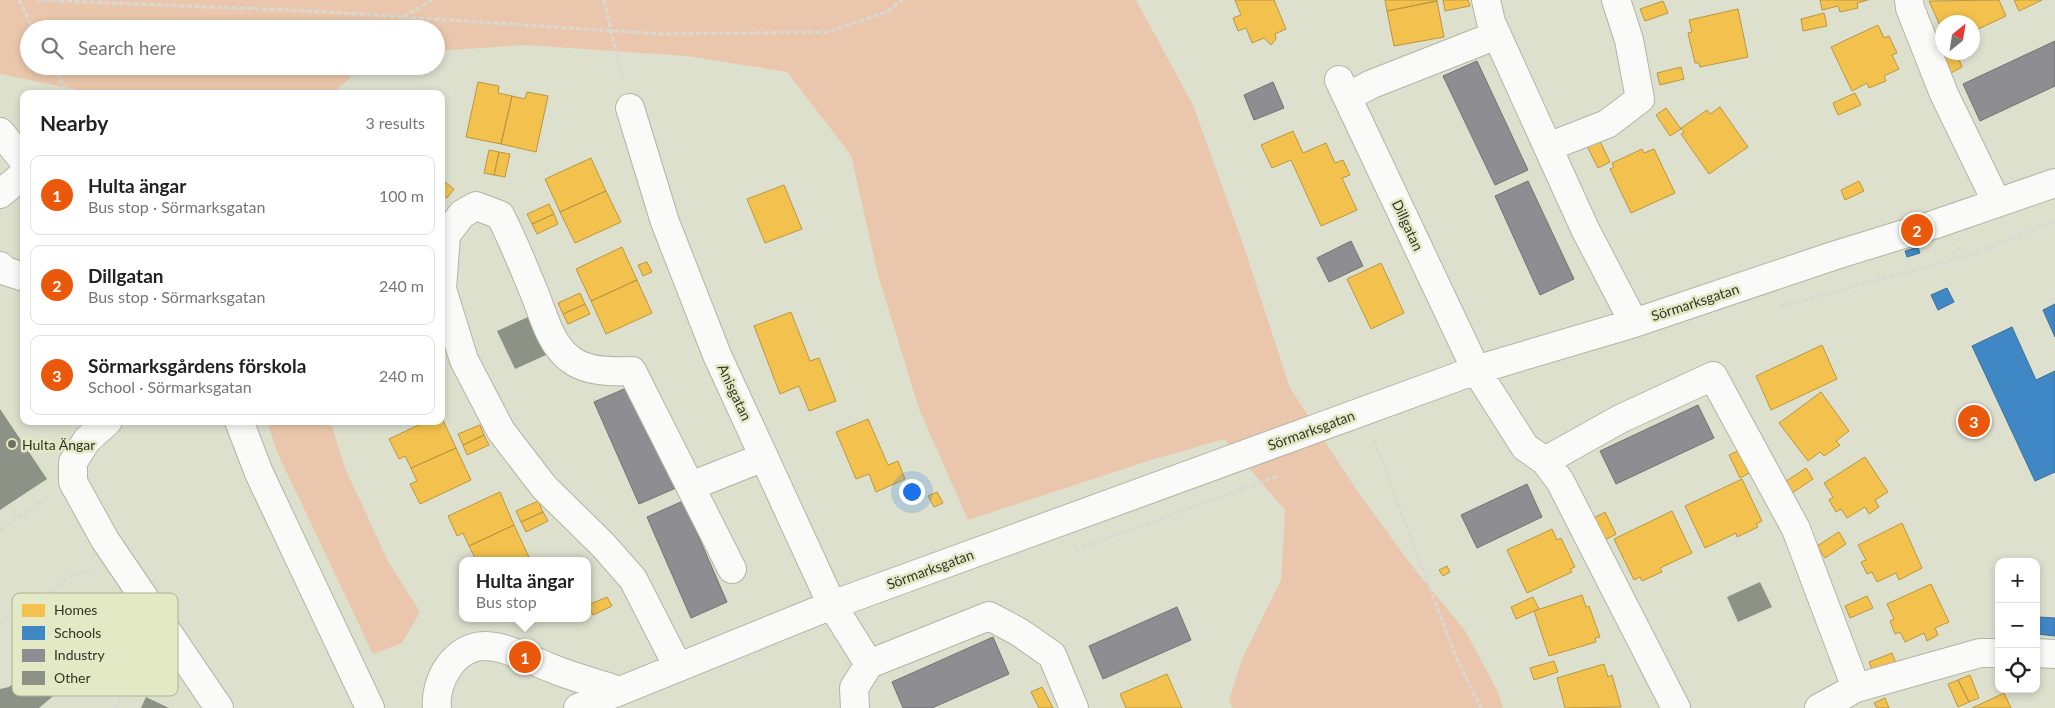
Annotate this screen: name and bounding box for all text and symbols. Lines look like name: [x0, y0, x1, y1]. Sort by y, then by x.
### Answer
north arrow: [1935, 15, 1980, 60]
search box: [20, 20, 445, 75]
icon: search: [38, 34, 66, 62]
text: Search here: [78, 36, 176, 59]
text: Nearby: [40, 110, 108, 135]
text: 3 results: [365, 113, 425, 132]
text: Hulta ängar: [88, 174, 186, 197]
text: 1: [52, 186, 62, 205]
text: 100 m: [379, 186, 424, 205]
text: Bus stop · Sörmarksgatan: [88, 197, 265, 216]
street label: Dillgatan: [1389, 197, 1427, 253]
pin: 2: [1901, 211, 1933, 249]
text: Dillgatan: [88, 264, 164, 287]
text: 2: [52, 276, 62, 295]
text: 240 m: [379, 276, 424, 295]
street label: Sörmarksgatan: [1649, 280, 1741, 324]
text: Bus stop · Sörmarksgatan: [88, 287, 265, 306]
text: Sörmarksgårdens förskola: [88, 354, 306, 377]
street label: Anisgatan: [714, 361, 756, 423]
text: 3: [52, 366, 62, 385]
text: 240 m: [379, 366, 424, 385]
text: School · Sörmarksgatan: [88, 377, 252, 396]
pin: 3: [1958, 402, 1990, 440]
street label: Sörmarksgatan: [1265, 406, 1357, 454]
place label: Hulta Ängar: [22, 436, 95, 453]
marker: Hulta Ängar: [6, 438, 18, 450]
your location: [899, 479, 925, 505]
street label: Sörmarksgatan: [884, 545, 976, 593]
popup: [459, 557, 591, 622]
map controls: [1995, 558, 2040, 693]
button: +: [1995, 558, 2040, 603]
text: Hulta ängar: [476, 569, 574, 592]
text: Bus stop: [476, 592, 537, 611]
legend: [12, 593, 178, 696]
text: Homes: [54, 601, 97, 618]
button: −: [1995, 603, 2040, 648]
text: Schools: [54, 624, 101, 641]
pin: 1: [509, 638, 541, 676]
text: Industry: [54, 646, 105, 663]
button: locate: [1995, 648, 2040, 693]
text: Other: [54, 669, 91, 686]

